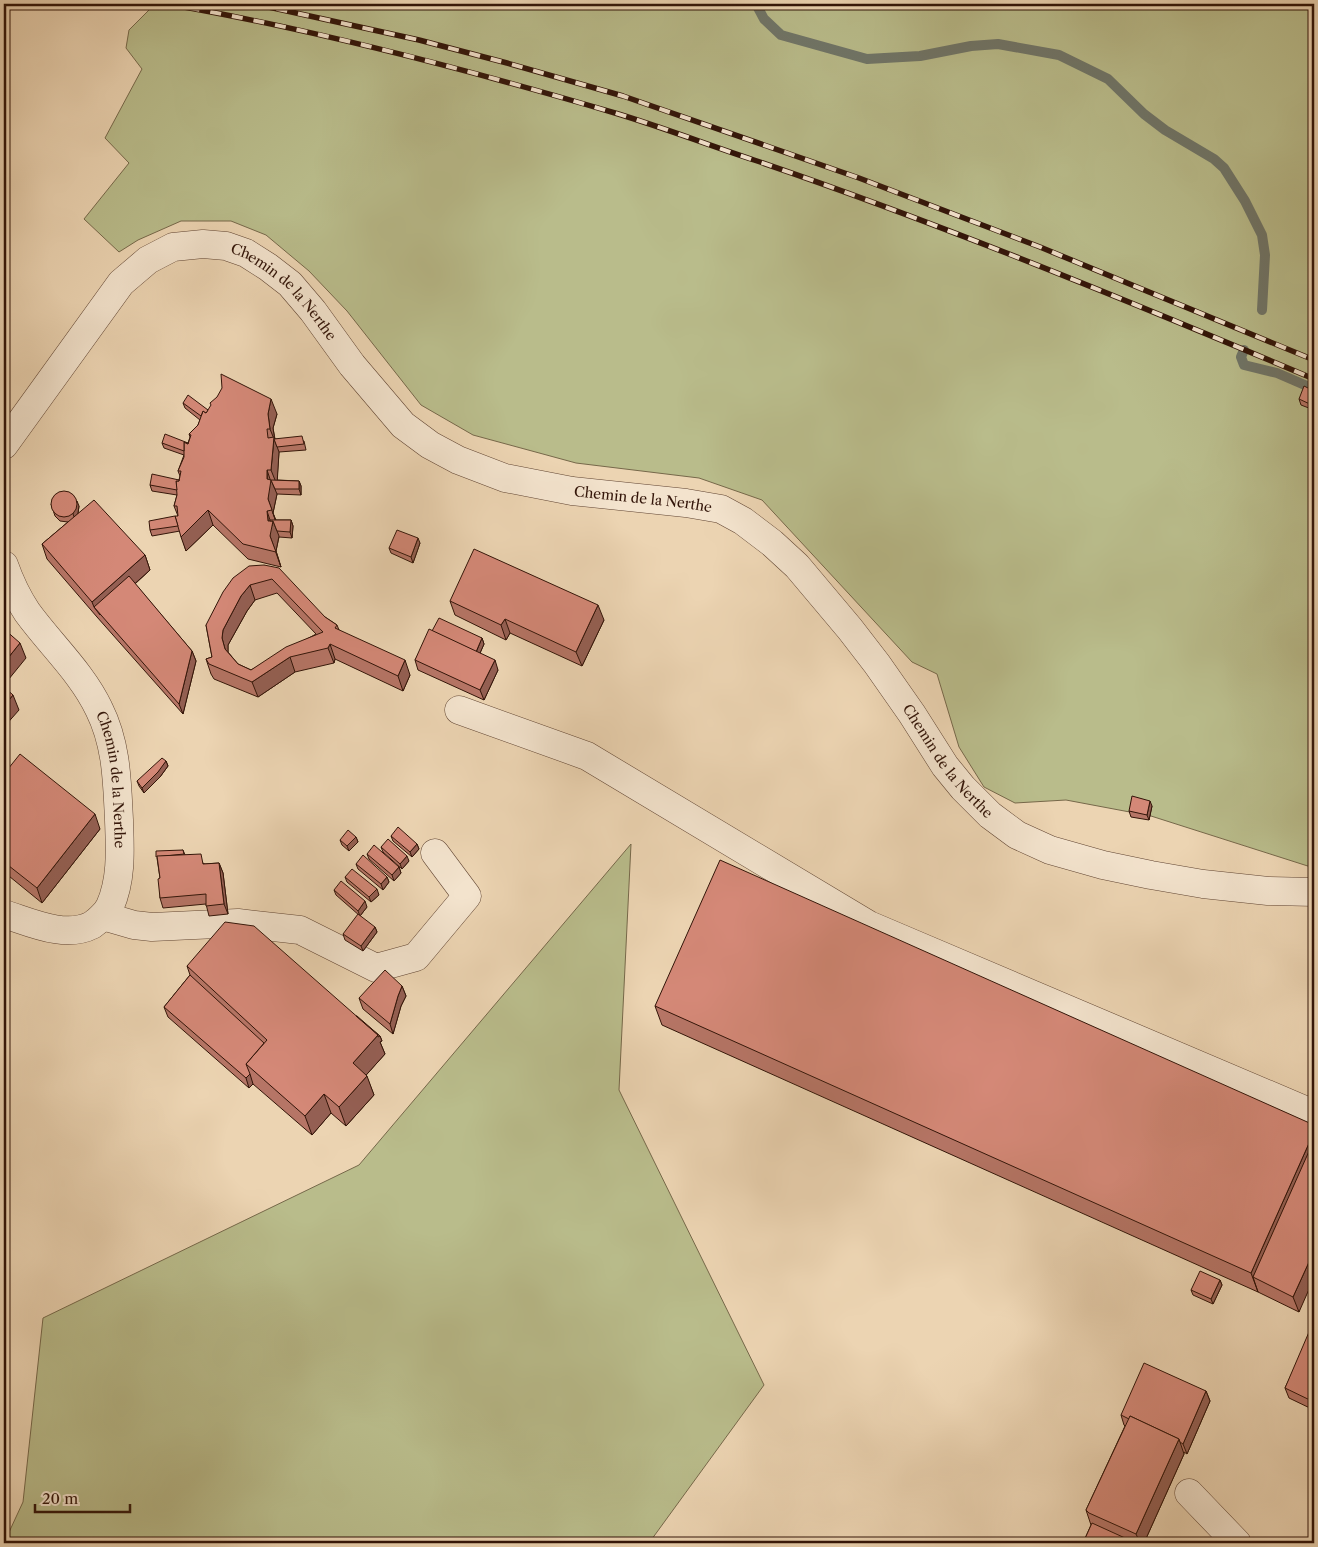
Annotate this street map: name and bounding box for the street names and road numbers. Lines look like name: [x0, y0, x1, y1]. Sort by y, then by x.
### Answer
street label: Chemin de la Nerthe: [228, 239, 340, 344]
street label: Chemin de la Nerthe: [573, 482, 714, 516]
street label: Chemin de la Nerthe: [899, 700, 997, 822]
street label: Chemin de la Nerthe: [92, 708, 129, 849]

